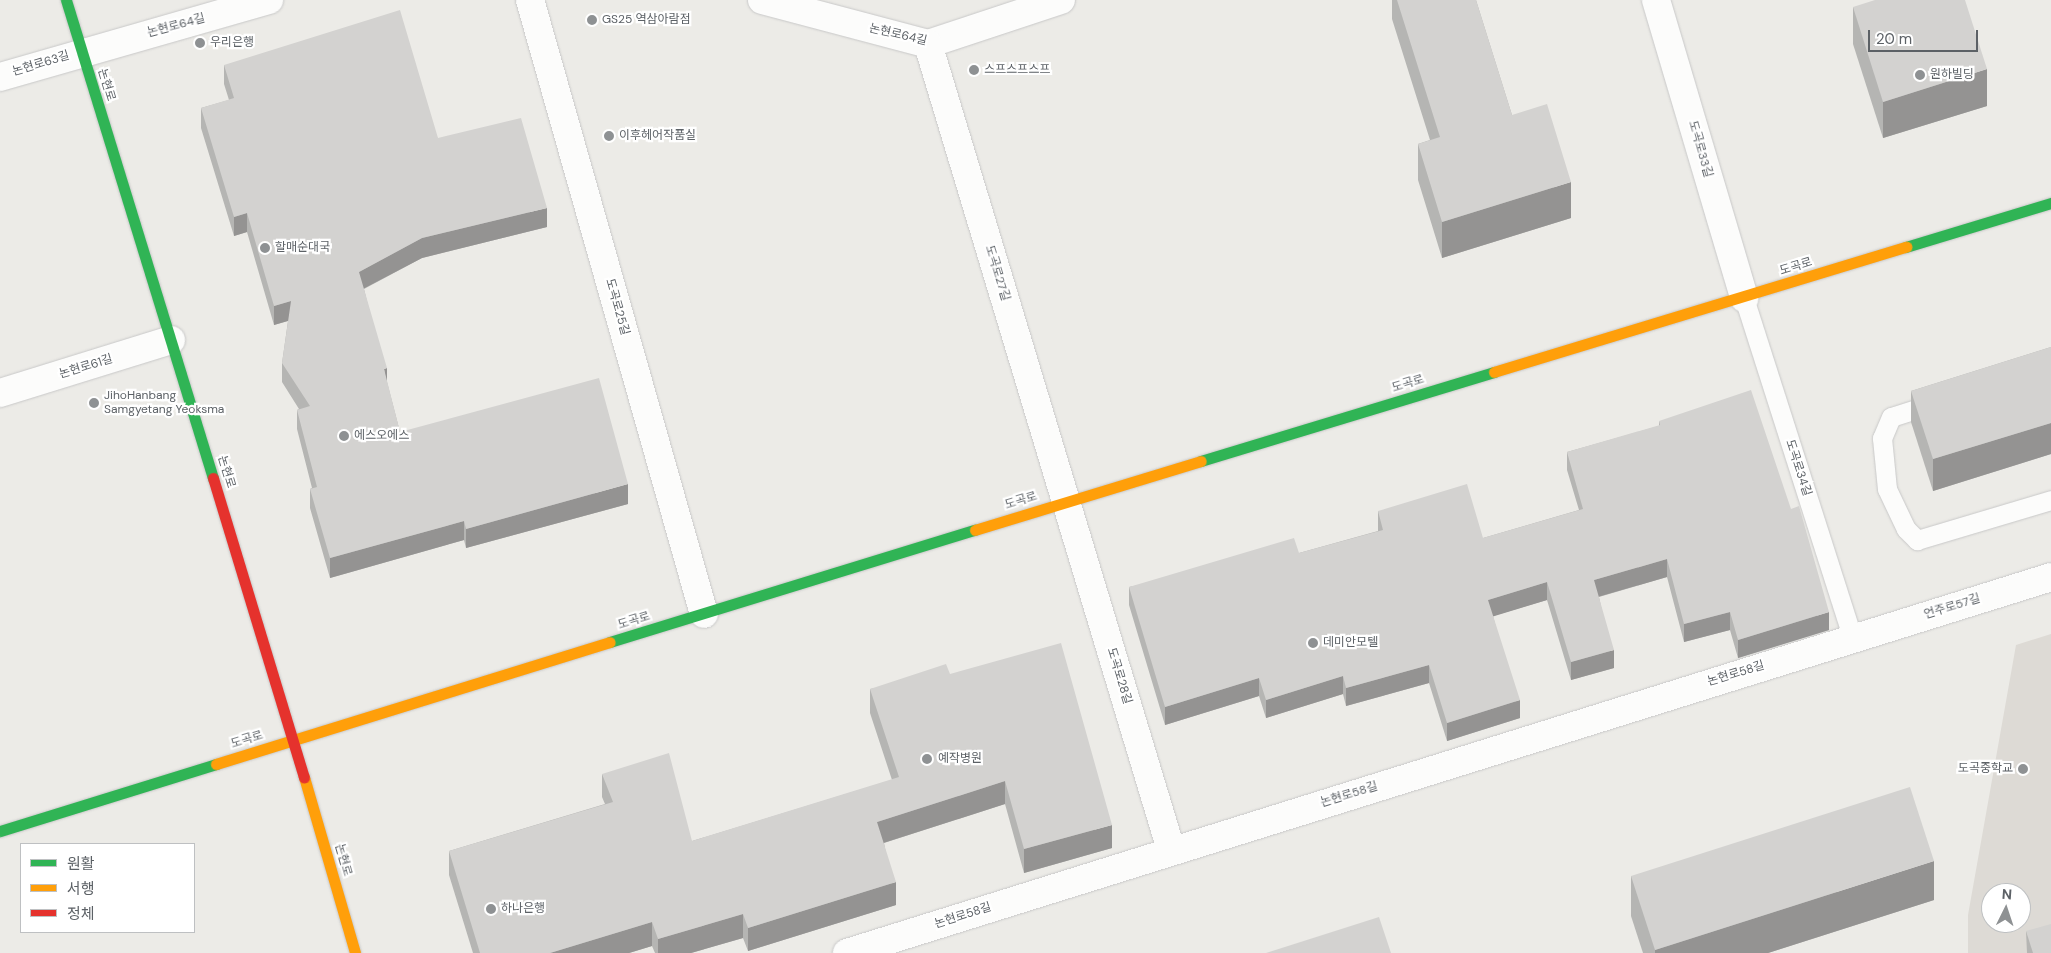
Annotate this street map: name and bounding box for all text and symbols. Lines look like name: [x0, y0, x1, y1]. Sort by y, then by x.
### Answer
street label: 논현로64길: [146, 11, 206, 41]
place label: GS25 역삼아람점: [602, 13, 691, 27]
marker: GS25 역삼아람점: [586, 14, 598, 26]
scale bar: [1871, 20, 1981, 52]
street label: 논현로64길: [868, 21, 928, 49]
text: 20 m: [1876, 29, 1912, 49]
place label: 우리은행: [210, 36, 254, 50]
marker: 우리은행: [194, 37, 206, 49]
street label: 논현로63길: [11, 49, 71, 79]
place label: 스프스프스프: [984, 63, 1050, 77]
marker: 스프스프스프: [968, 64, 980, 76]
street label: 논현로: [94, 67, 118, 103]
place label: 원하빌딩: [1930, 68, 1974, 82]
marker: 원하빌딩: [1914, 69, 1926, 81]
street label: 도곡로33길: [1685, 119, 1715, 179]
place label: 이후헤어작품실: [619, 129, 696, 143]
marker: 이후헤어작품실: [603, 130, 615, 142]
place label: 할매순대국: [275, 241, 330, 255]
marker: 할매순대국: [259, 242, 271, 254]
street label: 도곡로27길: [982, 244, 1012, 302]
street label: 도곡로: [1778, 255, 1814, 279]
street label: 도곡로25길: [602, 277, 632, 337]
street label: 논현로61길: [57, 352, 115, 382]
street label: 도곡로: [1390, 372, 1426, 396]
place label: JihoHanbang Samgyetang Yeoksma: [104, 389, 224, 417]
marker: JihoHanbang Samgyetang Yeoksma: [88, 397, 100, 409]
place label: 에스오에스: [354, 429, 409, 443]
marker: 에스오에스: [338, 430, 350, 442]
street label: 도곡로34길: [1782, 438, 1814, 498]
street label: 논현로: [214, 454, 238, 490]
street label: 도곡로: [1003, 489, 1039, 513]
street label: 언주로57길: [1922, 592, 1982, 622]
street label: 도곡로: [616, 609, 652, 633]
place label: 데미안모텔: [1323, 636, 1378, 650]
marker: 데미안모텔: [1307, 637, 1319, 649]
street label: 도곡로28길: [1104, 646, 1134, 706]
street label: 논현로58길: [1706, 659, 1766, 689]
street label: 도곡로: [229, 728, 265, 752]
marker: 예작병원: [920, 752, 934, 766]
place label: 예작병원: [938, 752, 982, 766]
place label: 도곡중학교: [1958, 762, 2013, 776]
marker: 도곡중학교: [2017, 763, 2029, 775]
street label: 논현로58길: [1319, 780, 1379, 810]
street label: 논현로: [332, 842, 354, 878]
legend: [20, 843, 195, 933]
text: 원활: [67, 854, 95, 874]
text: 서행: [67, 879, 95, 899]
north arrow: [1981, 883, 2031, 933]
text: N: [2001, 885, 2013, 903]
street label: 논현로58길: [933, 900, 993, 932]
place label: 하나은행: [501, 902, 545, 916]
marker: 하나은행: [485, 903, 497, 915]
text: 정체: [67, 904, 95, 924]

